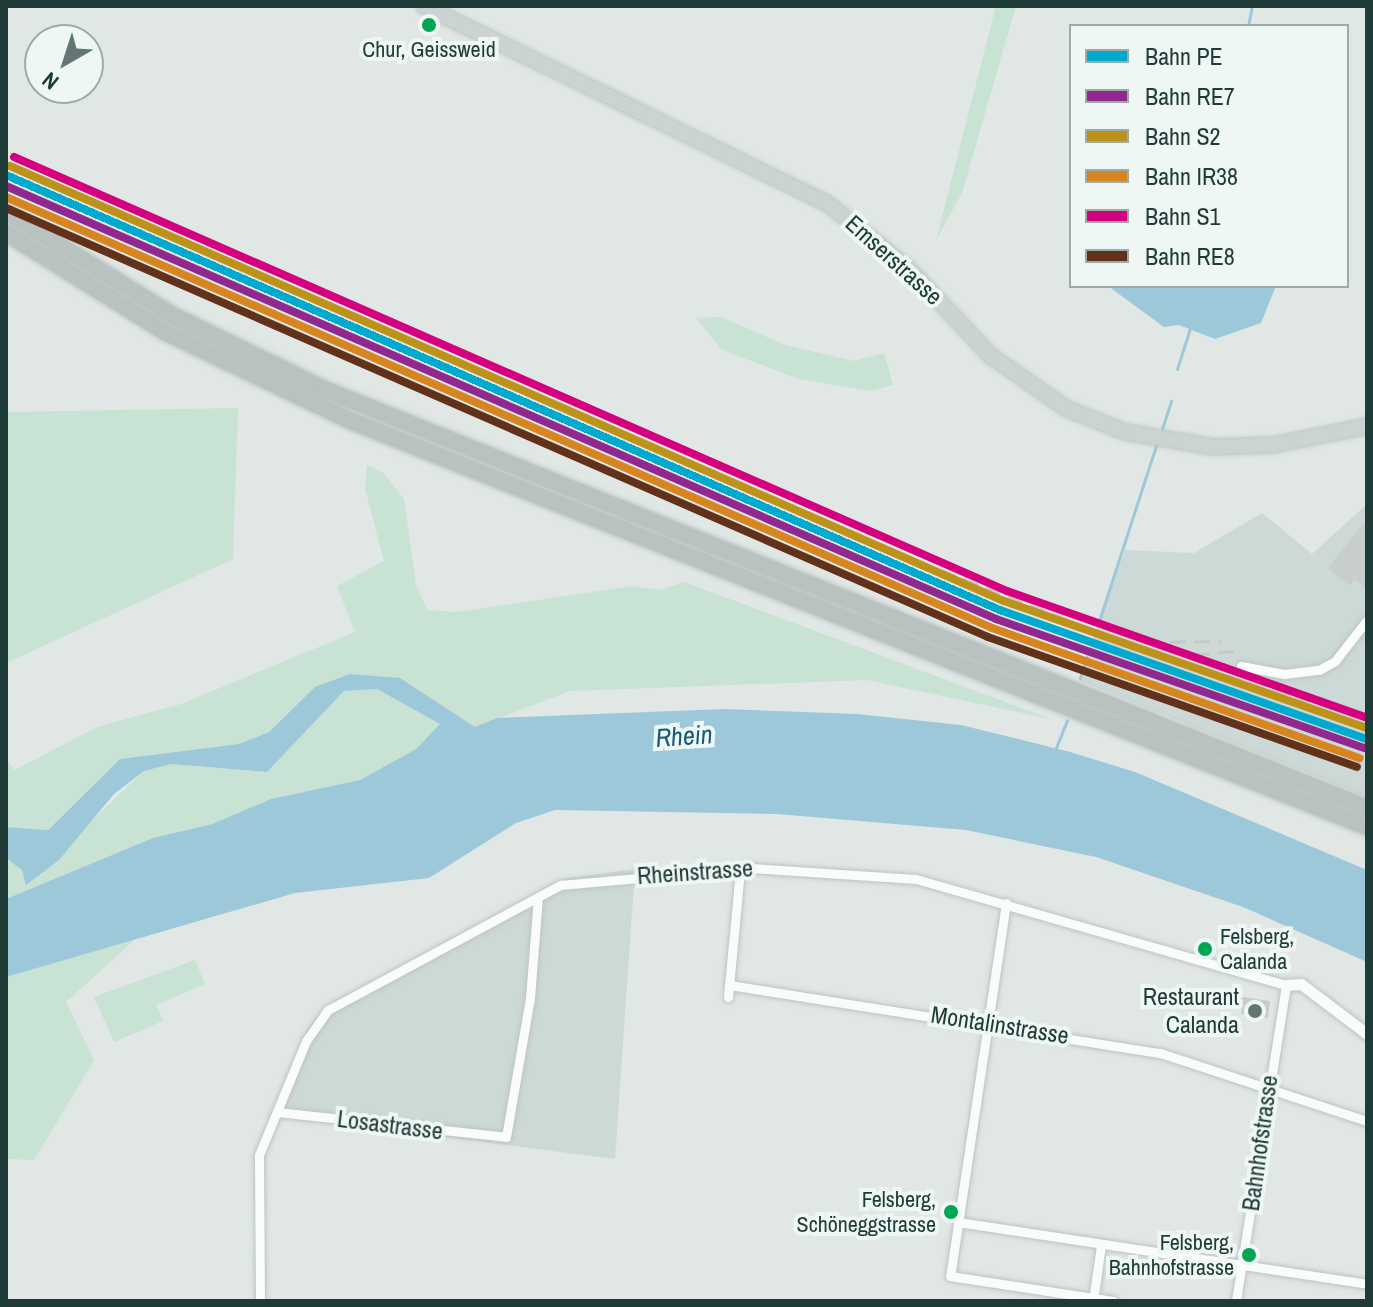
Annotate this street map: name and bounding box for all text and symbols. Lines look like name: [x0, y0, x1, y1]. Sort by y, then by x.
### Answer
marker: Chur, Geissweid: [421, 17, 437, 33]
north arrow: [24, 24, 104, 104]
legend: [1069, 24, 1349, 288]
place label: Chur, Geissweid: [362, 37, 496, 63]
text: Bahn PE: [1145, 40, 1223, 72]
text: N: [36, 65, 65, 97]
text: Bahn RE7: [1145, 80, 1235, 112]
text: Bahn S2: [1145, 120, 1221, 152]
text: Bahn IR38: [1145, 160, 1238, 192]
text: Bahn S1: [1145, 200, 1221, 232]
street label: Emserstrasse: [840, 209, 948, 311]
text: Bahn RE8: [1145, 240, 1235, 272]
water label: Rhein: [655, 718, 713, 754]
street label: Rheinstrasse: [636, 854, 754, 890]
place label: Felsberg, Calanda: [1220, 923, 1294, 974]
marker: Felsberg, Calanda: [1197, 941, 1213, 957]
place label: Restaurant Calanda: [1143, 983, 1239, 1039]
street label: Montalinstrasse: [929, 1000, 1071, 1050]
marker: Restaurant Calanda: [1246, 1002, 1264, 1020]
street label: Bahnhofstrasse: [1236, 1073, 1284, 1213]
street label: Losastrasse: [336, 1104, 444, 1146]
place label: Felsberg, Schöneggstrasse: [797, 1186, 936, 1238]
marker: Felsberg, Schöneggstrasse: [943, 1204, 959, 1220]
place label: Felsberg, Bahnhofstrasse: [1109, 1229, 1234, 1280]
marker: Felsberg, Bahnhofstrasse: [1241, 1247, 1257, 1263]

